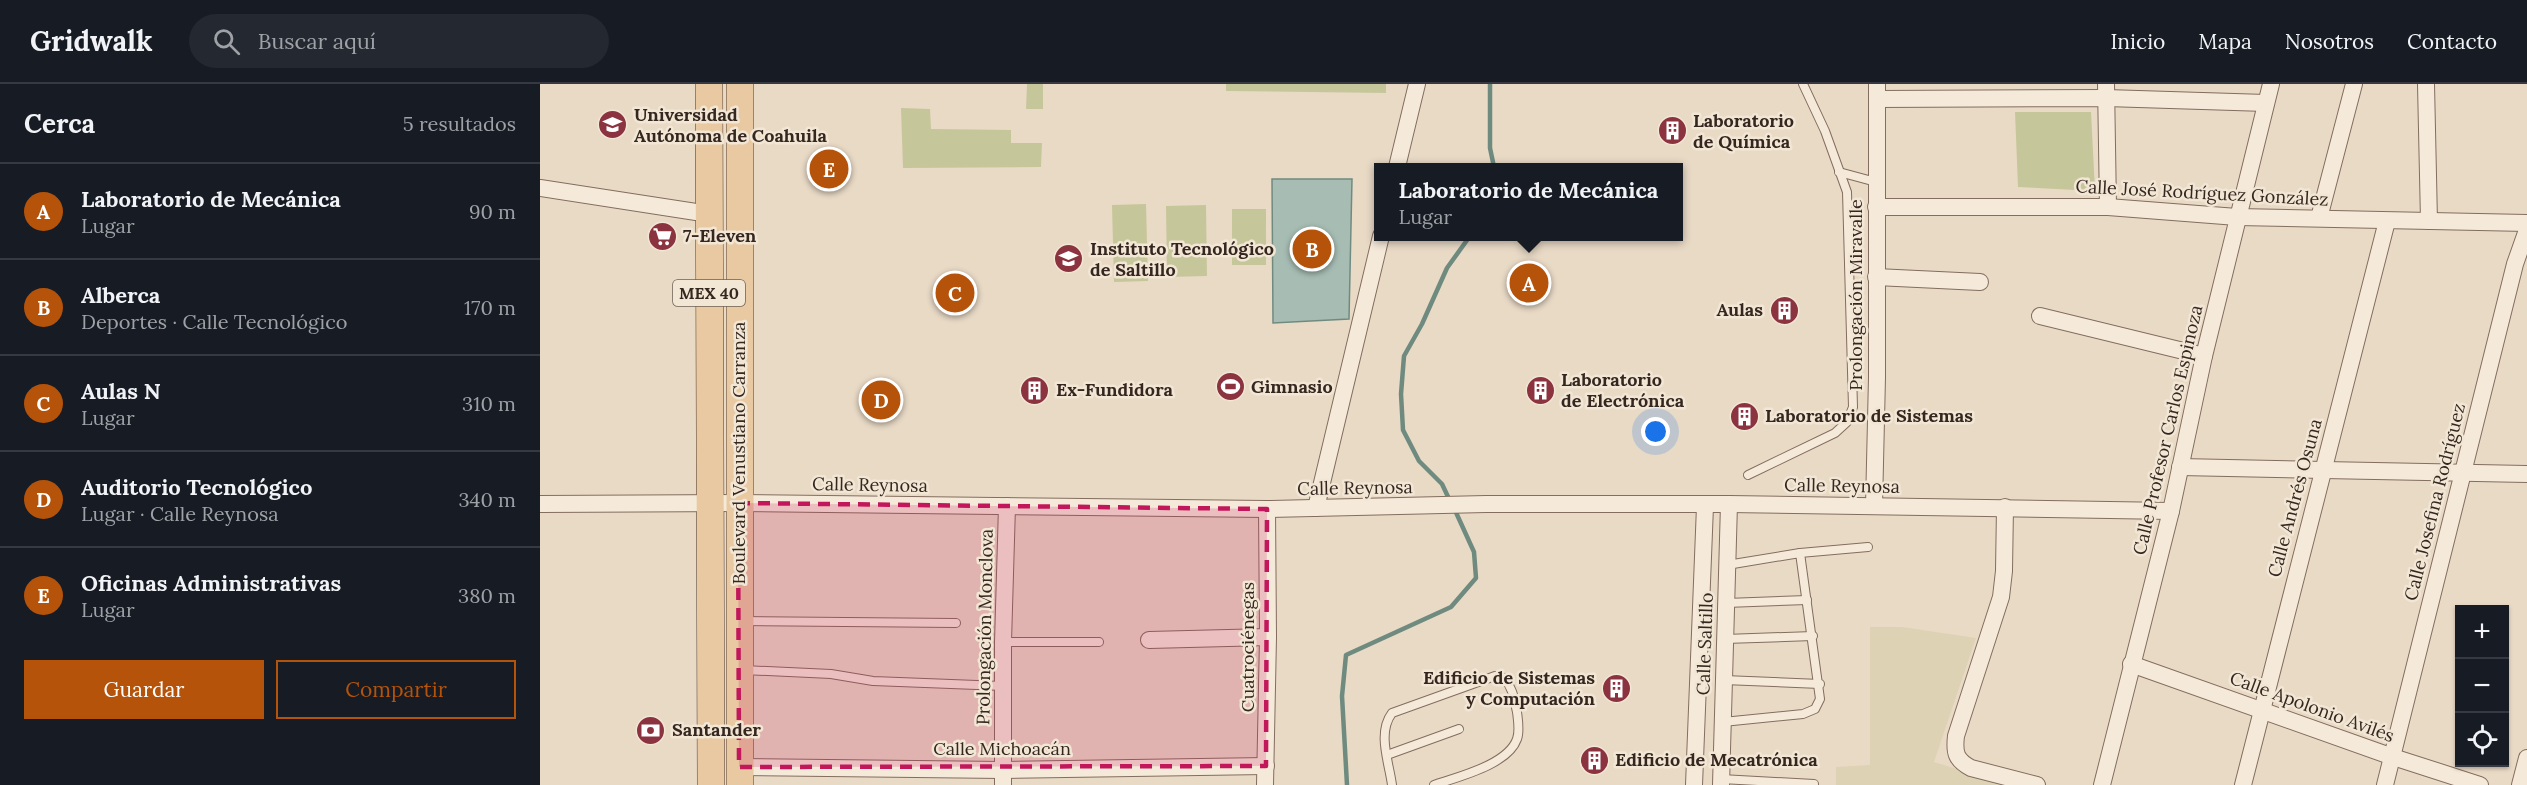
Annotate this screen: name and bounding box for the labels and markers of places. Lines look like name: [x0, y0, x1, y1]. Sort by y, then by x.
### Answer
place label: Universidad Autónoma de Coahuila: [634, 103, 828, 147]
school or university icon: Universidad Autónoma de Coahuila: [597, 109, 629, 141]
place label: Laboratorio de Química: [1693, 109, 1794, 153]
building icon: Laboratorio de Química: [1656, 115, 1688, 147]
pin: E: [810, 146, 848, 191]
supermarket icon: 7-Eleven: [646, 220, 678, 252]
place label: 7-Eleven: [683, 224, 757, 247]
pin: B: [1292, 226, 1332, 272]
place label: Instituto Tecnológico de Saltillo: [1090, 237, 1274, 281]
school or university icon: Instituto Tecnológico de Saltillo: [1053, 243, 1085, 275]
pin: A: [1510, 260, 1548, 306]
pin: C: [936, 270, 974, 316]
building icon: Aulas: [1768, 294, 1800, 326]
place label: Aulas: [1716, 298, 1763, 321]
place label: Laboratorio de Electrónica: [1561, 368, 1685, 412]
sports icon: Gimnasio: [1214, 371, 1246, 403]
building icon: Ex-Fundidora: [1019, 374, 1051, 406]
building icon: Laboratorio de Electrónica: [1524, 374, 1556, 406]
place label: Gimnasio: [1251, 375, 1333, 398]
pin: D: [862, 378, 900, 422]
place label: Ex-Fundidora: [1056, 378, 1174, 401]
building icon: Laboratorio de Sistemas: [1728, 400, 1760, 432]
place label: Laboratorio de Sistemas: [1765, 404, 1973, 427]
place label: Edificio de Sistemas y Computación: [1423, 666, 1596, 710]
building icon: Edificio de Sistemas y Computación: [1600, 672, 1632, 704]
bank icon: Santander: [635, 714, 667, 746]
place label: Santander: [672, 718, 761, 741]
building icon: Edificio de Mecatrónica: [1578, 744, 1610, 776]
place label: Edificio de Mecatrónica: [1615, 748, 1818, 771]

